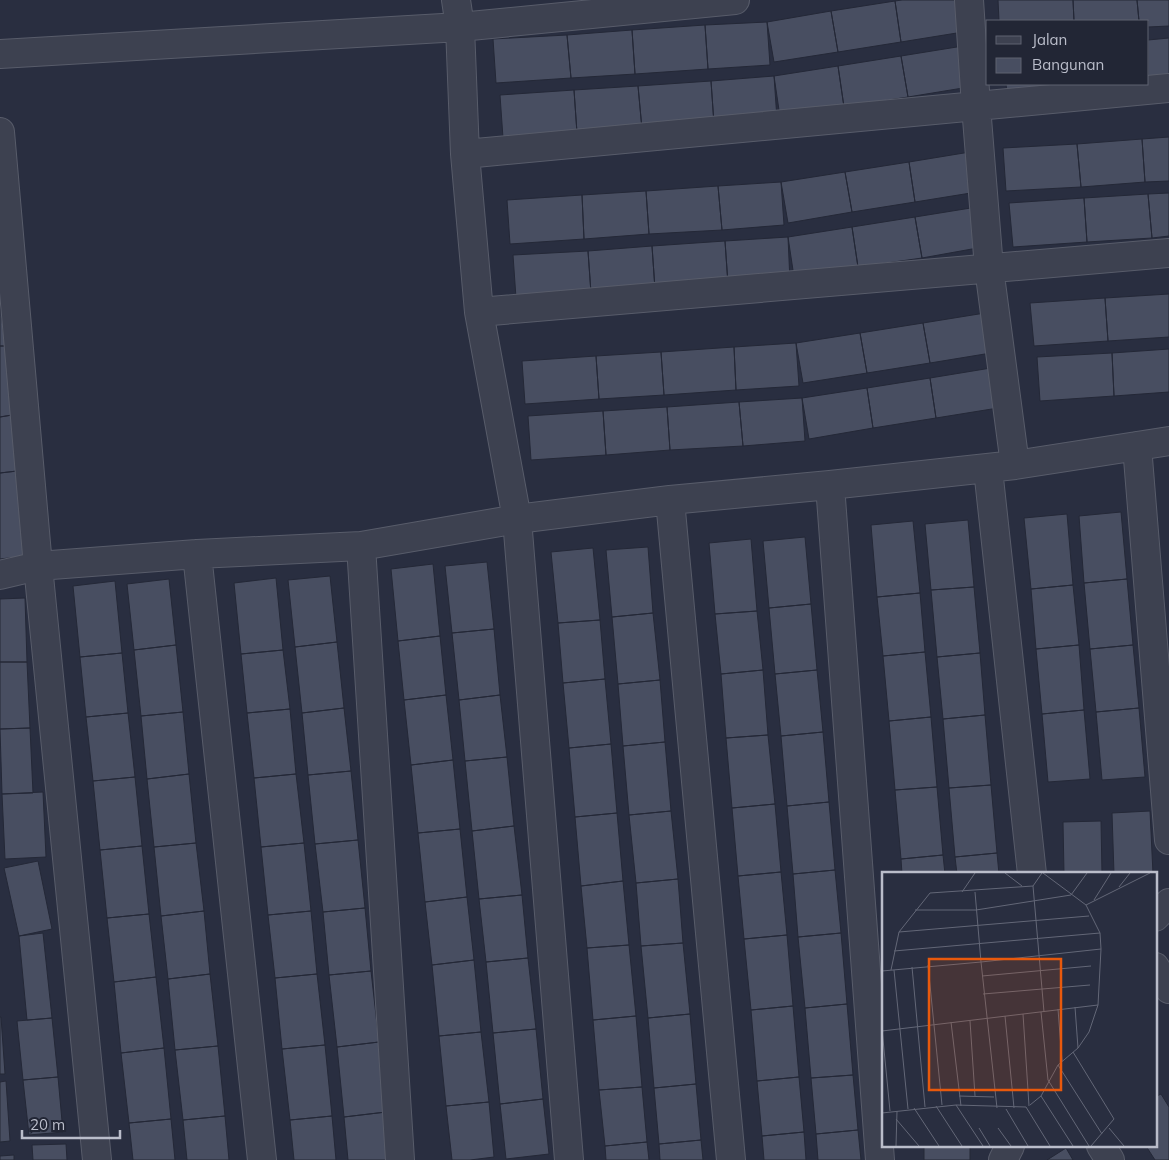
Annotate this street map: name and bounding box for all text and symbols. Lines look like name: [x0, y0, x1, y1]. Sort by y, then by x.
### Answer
legend: [986, 20, 1149, 85]
text: Jalan: [1032, 30, 1067, 49]
text: Bangunan: [1032, 55, 1104, 74]
inset map: [882, 872, 1156, 1148]
scale bar: [22, 1108, 120, 1140]
text: 20 m: [30, 1115, 65, 1134]

